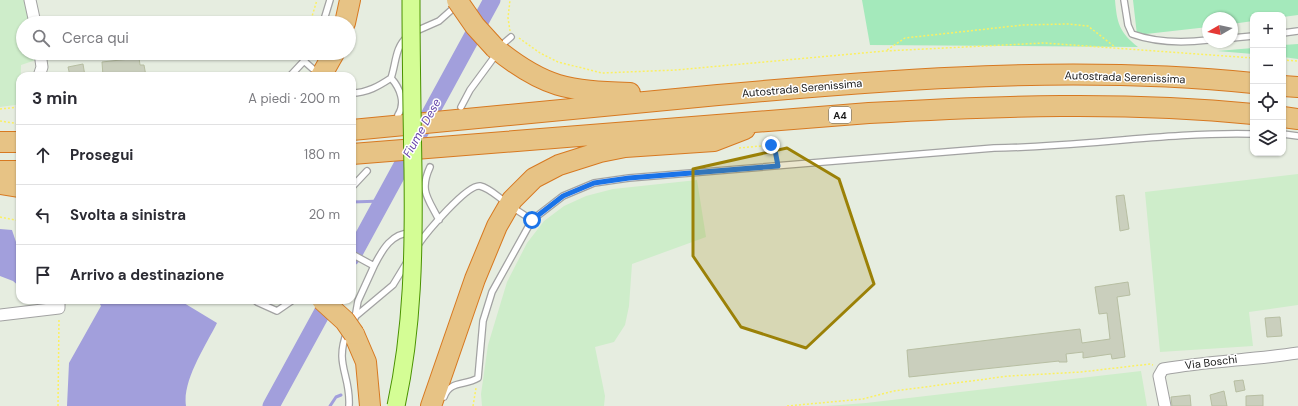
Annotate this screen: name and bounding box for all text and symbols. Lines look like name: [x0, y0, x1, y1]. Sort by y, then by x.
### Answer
north arrow: [1202, 12, 1238, 48]
map controls: [1250, 12, 1286, 156]
button: +: [1250, 12, 1286, 48]
search box: [16, 16, 356, 60]
icon: search: [30, 27, 52, 49]
text: Cerca qui: [62, 28, 129, 48]
button: −: [1250, 48, 1286, 84]
street label: Autostrada Serenissima: [1064, 68, 1186, 86]
street label: Autostrada Serenissima: [741, 76, 863, 100]
button: locate: [1250, 84, 1286, 120]
text: 3 min: [32, 87, 77, 109]
text: A piedi · 200 m: [248, 90, 340, 107]
water label: Fiume Dese: [399, 96, 445, 160]
road number: A4: [829, 107, 851, 123]
button: layers: [1250, 120, 1286, 156]
route end: [762, 136, 780, 154]
icon: ahead: [32, 144, 54, 166]
text: Prosegui: [70, 145, 133, 165]
text: 180 m: [304, 146, 340, 163]
icon: left: [32, 204, 54, 226]
text: Svolta a sinistra: [70, 205, 186, 225]
text: 20 m: [309, 206, 340, 223]
route start: [523, 211, 541, 229]
icon: arrive: [32, 264, 54, 286]
text: Arrivo a destinazione: [70, 265, 224, 285]
street label: Via Boschi: [1184, 352, 1238, 372]

